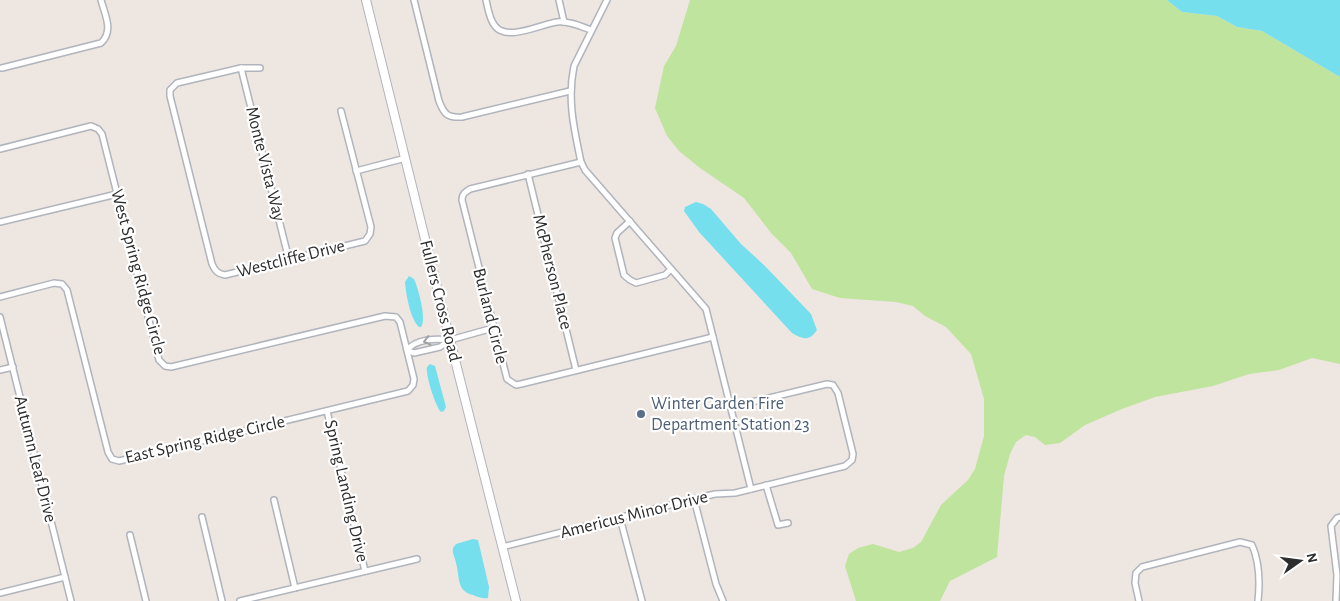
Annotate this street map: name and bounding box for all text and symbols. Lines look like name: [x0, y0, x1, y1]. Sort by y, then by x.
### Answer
street label: Monte Vista Way: [242, 105, 288, 224]
street label: West Spring Ridge Circle: [107, 187, 169, 357]
street label: McPherson Place: [529, 213, 575, 331]
street label: Westcliffe Drive: [235, 237, 347, 281]
street label: Fullers Cross Road: [416, 238, 464, 364]
street label: Burland Circle: [469, 266, 511, 366]
one-way arrow: [423, 335, 432, 346]
street label: Autumn Leaf Drive: [11, 394, 59, 524]
place label: Winter Garden Fire Department Station 23: [651, 395, 810, 434]
marker: Winter Garden Fire Department Station 23: [635, 408, 647, 420]
street label: East Spring Ridge Circle: [123, 413, 287, 467]
street label: Spring Landing Drive: [321, 418, 371, 564]
street label: Americus Minor Drive: [558, 488, 710, 542]
north arrow: [1275, 536, 1325, 586]
text: N: [1304, 552, 1320, 565]

